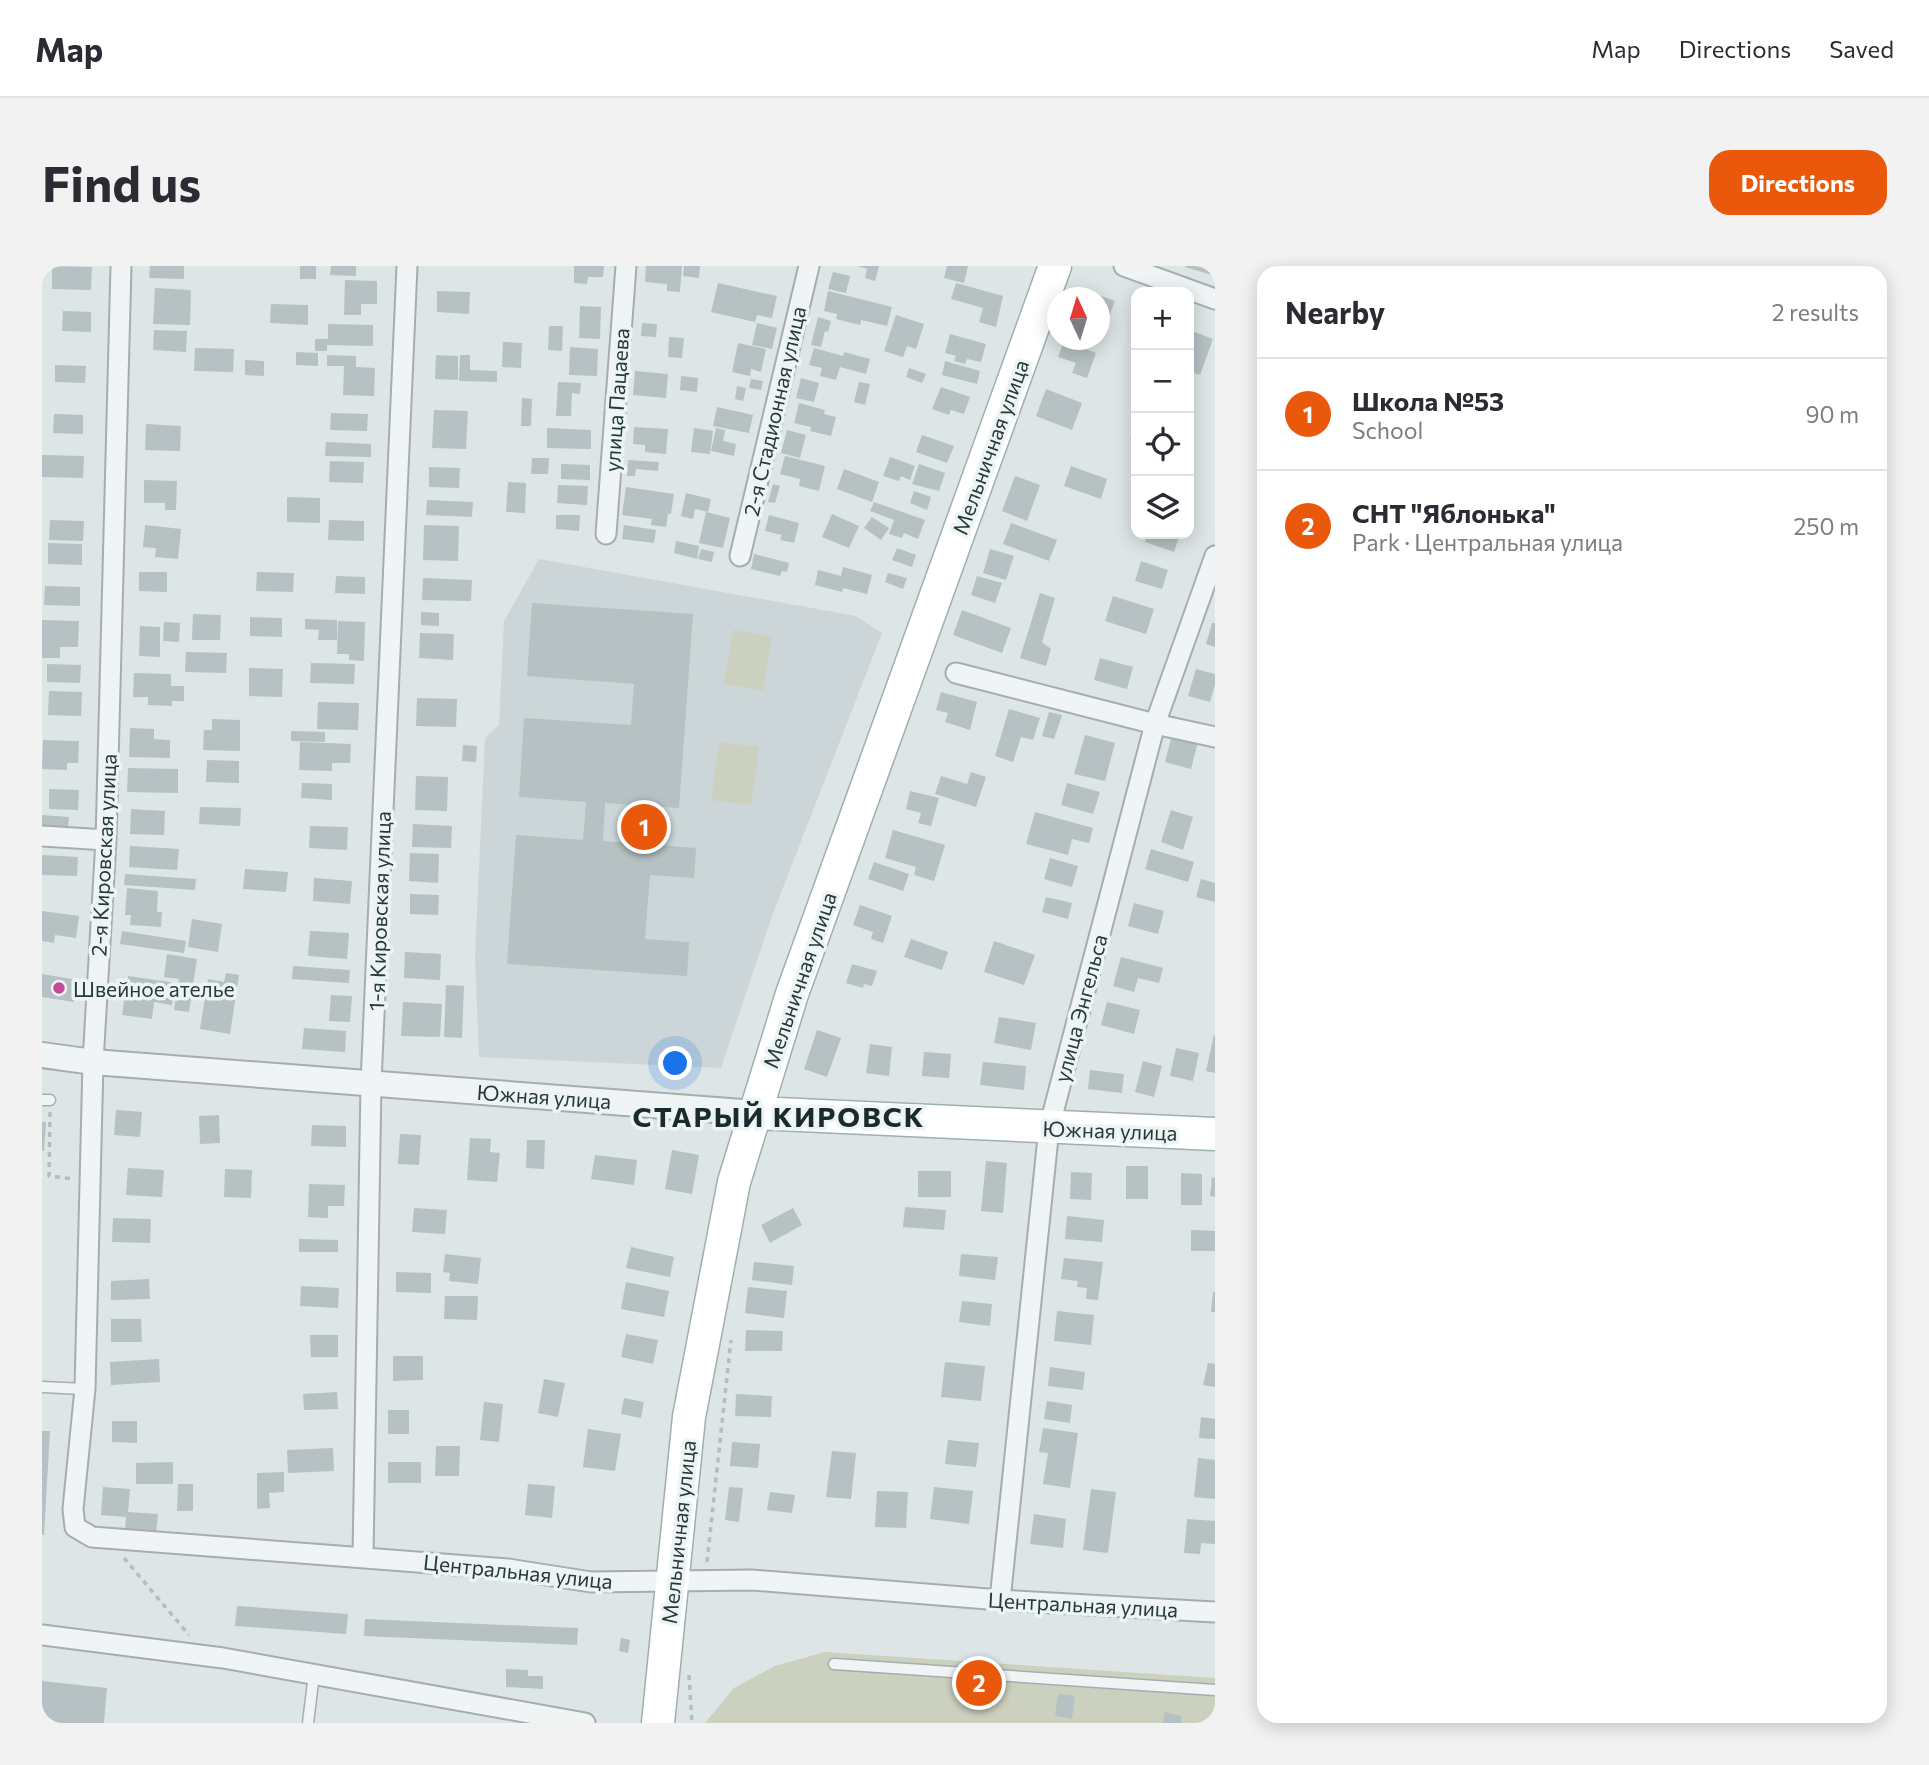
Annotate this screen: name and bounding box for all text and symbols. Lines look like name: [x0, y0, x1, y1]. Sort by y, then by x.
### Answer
text: Map: [35, 28, 103, 69]
text: Map: [1591, 34, 1641, 63]
text: Directions: [1679, 34, 1791, 63]
text: Saved: [1829, 34, 1894, 63]
button: Directions: [1709, 150, 1887, 215]
text: Find us: [42, 152, 201, 212]
north arrow: [1047, 287, 1110, 350]
map controls: [1131, 287, 1194, 539]
button: +: [1131, 287, 1194, 350]
text: Nearby: [1285, 293, 1385, 330]
text: 2 results: [1772, 298, 1859, 326]
street label: 2-я Стадионная улица: [738, 304, 810, 518]
street label: улица Пацаева: [598, 327, 634, 473]
button: −: [1131, 350, 1194, 413]
street label: Мельничная улица: [947, 356, 1033, 538]
text: Школа №53: [1352, 385, 1504, 416]
text: 1: [1303, 400, 1313, 428]
text: 90 m: [1806, 400, 1859, 428]
button: locate: [1131, 413, 1194, 476]
text: School: [1352, 416, 1423, 444]
button: layers: [1131, 476, 1194, 539]
text: СНТ "Яблонька": [1352, 497, 1556, 528]
text: 2: [1301, 512, 1315, 540]
text: 250 m: [1794, 512, 1859, 540]
text: Park · Центральная улица: [1352, 528, 1623, 556]
street label: 2-я Кировская улица: [85, 753, 121, 957]
pin: 1: [621, 801, 667, 853]
street label: 1-я Кировская улица: [363, 811, 395, 1011]
street label: Мельничная улица: [757, 889, 841, 1071]
street label: улица Энгельса: [1048, 931, 1112, 1085]
place label: Швейное ателье: [73, 976, 235, 1001]
marker: Швейное ателье: [51, 980, 67, 996]
your location: [658, 1046, 692, 1080]
street label: Южная улица: [476, 1079, 612, 1113]
district label: СТАРЫЙ КИРОВСК: [633, 1099, 925, 1133]
street label: Южная улица: [1042, 1115, 1178, 1145]
street label: Мельничная улица: [656, 1439, 700, 1625]
street label: Центральная улица: [422, 1549, 614, 1593]
street label: Центральная улица: [987, 1587, 1179, 1621]
pin: 2: [956, 1657, 1002, 1709]

